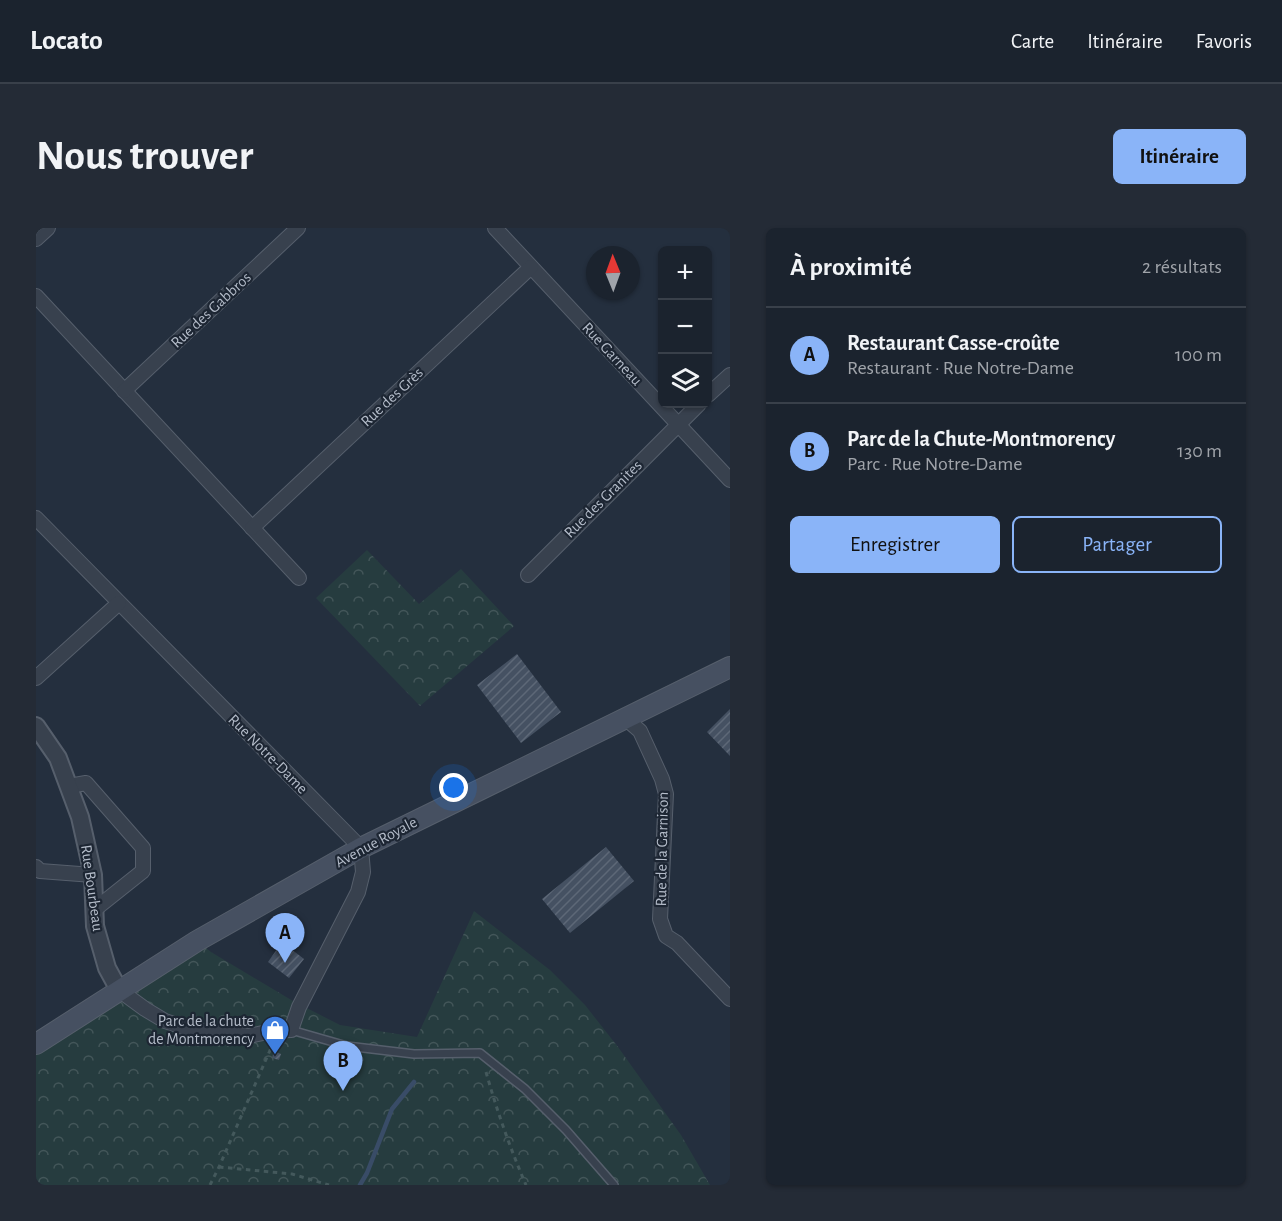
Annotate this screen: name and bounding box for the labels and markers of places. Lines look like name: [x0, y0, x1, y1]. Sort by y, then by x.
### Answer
pin: A: [266, 914, 304, 963]
place label: Parc de la chute de Montmorency: [148, 1013, 254, 1048]
shop icon: Parc de la chute de Montmorency: [259, 1014, 291, 1056]
pin: B: [324, 1042, 362, 1091]

